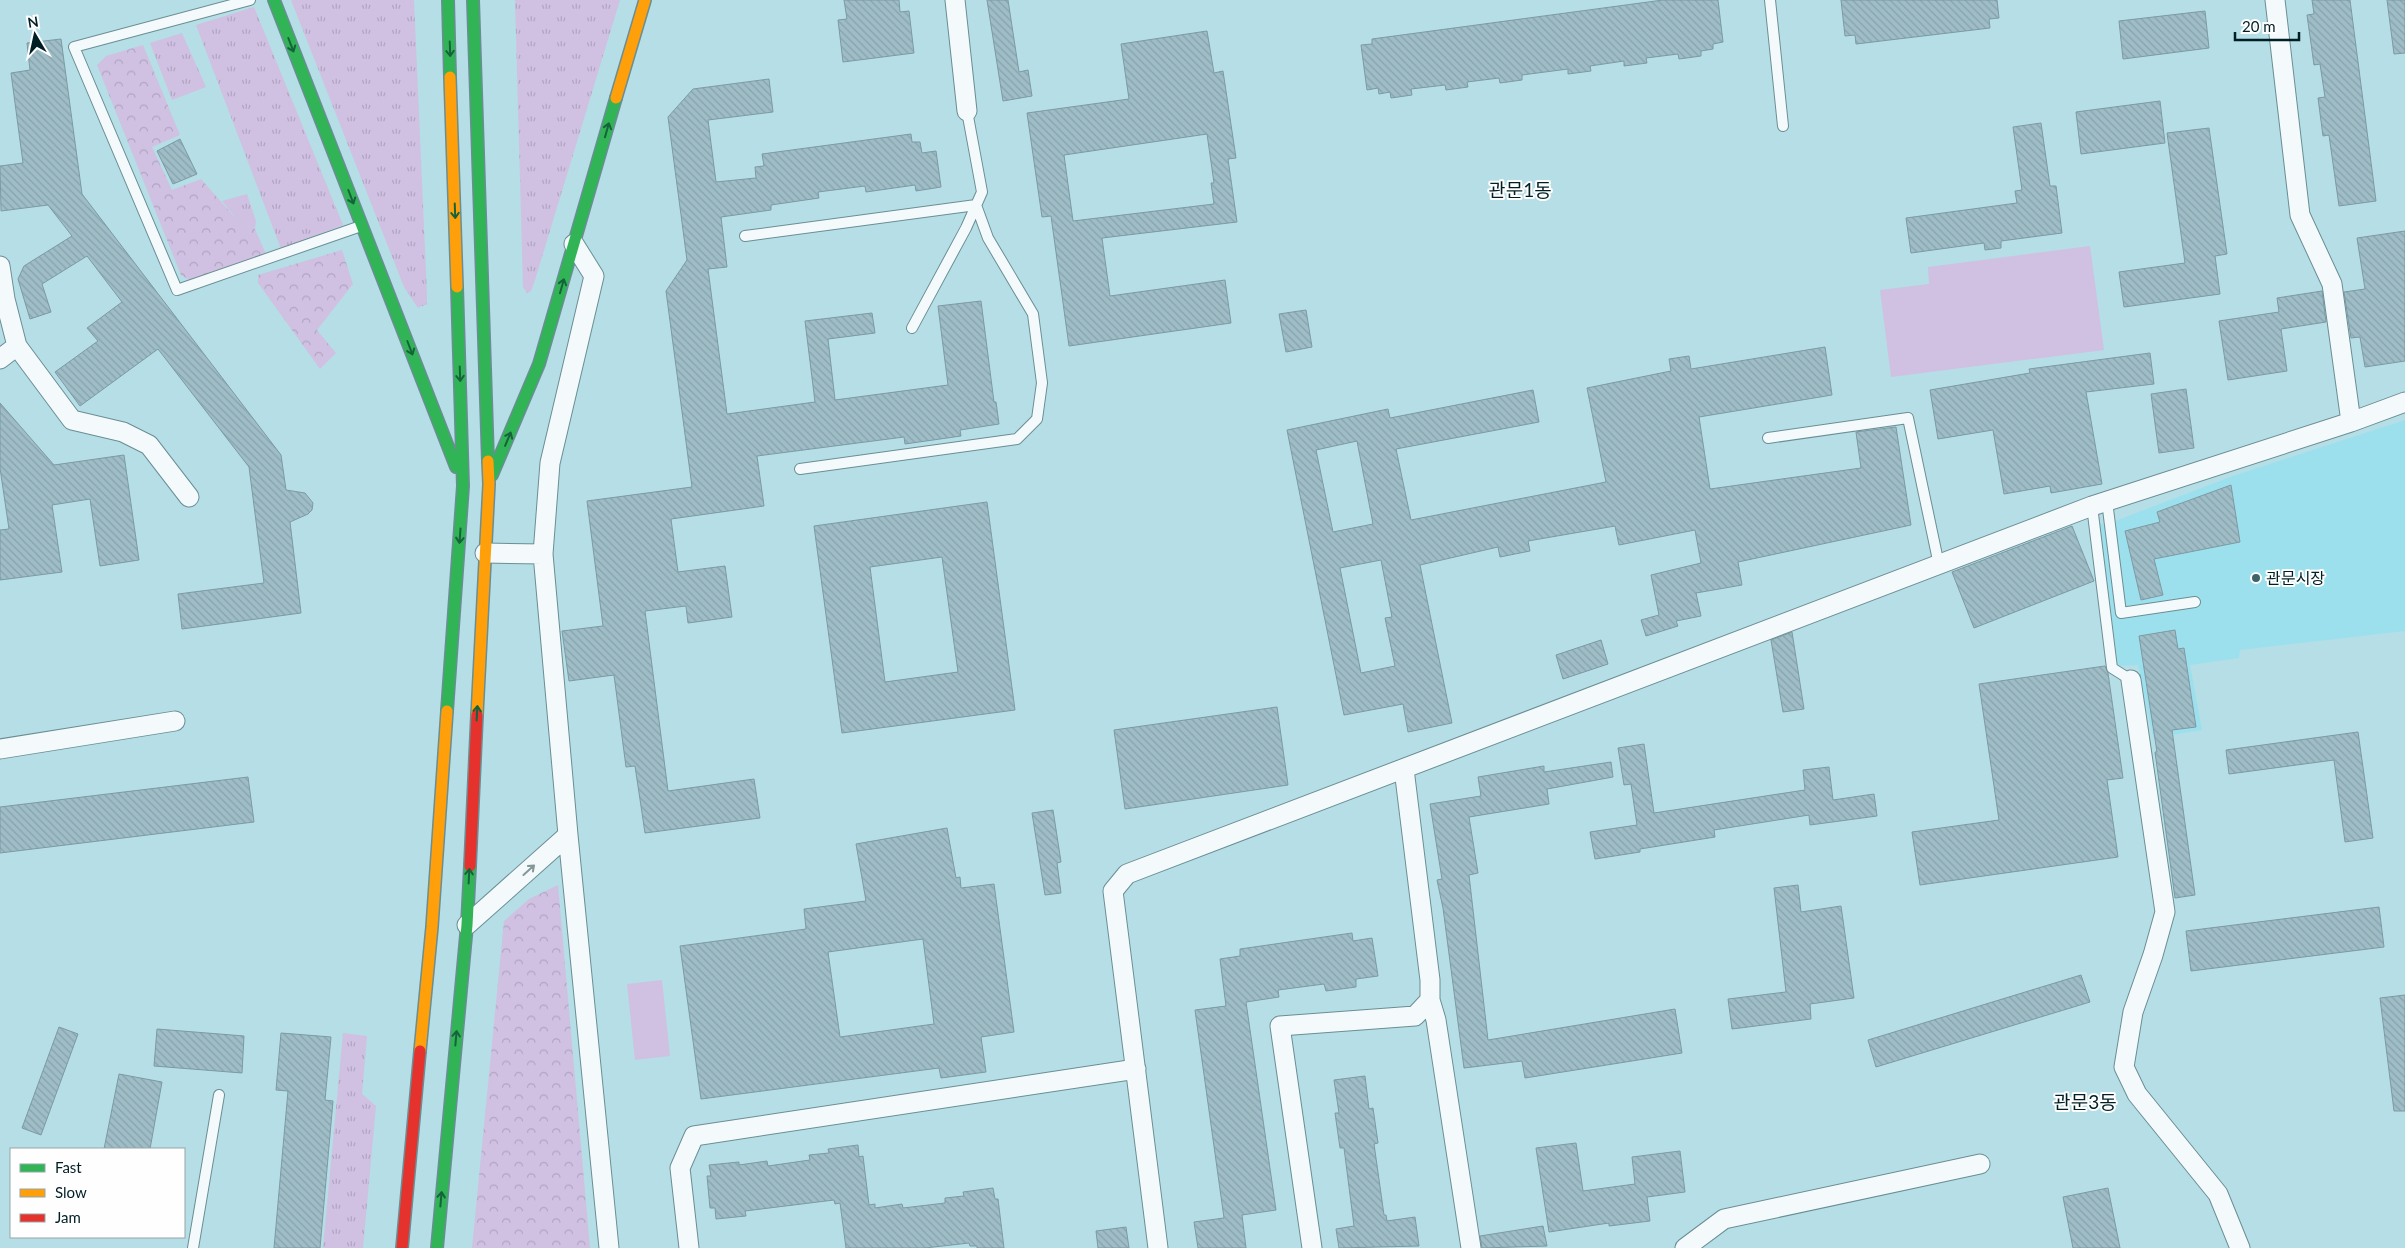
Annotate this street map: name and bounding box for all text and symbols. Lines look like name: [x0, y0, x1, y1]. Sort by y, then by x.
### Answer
north arrow: [10, 10, 60, 60]
scale bar: [2235, 10, 2299, 42]
text: N: [26, 12, 40, 31]
text: 20 m: [2242, 17, 2276, 35]
one-way arrow: [288, 38, 297, 53]
one-way arrow: [445, 40, 454, 56]
one-way arrow: [603, 122, 613, 138]
district label: 관문1동: [1488, 178, 1552, 201]
one-way arrow: [346, 189, 356, 204]
one-way arrow: [450, 202, 460, 219]
one-way arrow: [557, 278, 567, 294]
one-way arrow: [406, 340, 415, 355]
one-way arrow: [455, 365, 465, 381]
one-way arrow: [503, 432, 513, 447]
one-way arrow: [455, 528, 464, 544]
place label: 관문시장: [2266, 568, 2325, 587]
marker: 관문시장: [2250, 572, 2262, 584]
one-way arrow: [473, 706, 482, 722]
one-way arrow: [523, 864, 536, 875]
one-way arrow: [465, 868, 474, 884]
one-way arrow: [452, 1030, 461, 1046]
district label: 관문3동: [2053, 1090, 2117, 1113]
legend: [10, 1148, 185, 1238]
text: Fast: [55, 1158, 82, 1176]
text: Slow: [55, 1183, 87, 1201]
one-way arrow: [437, 1192, 446, 1208]
text: Jam: [55, 1208, 81, 1226]

